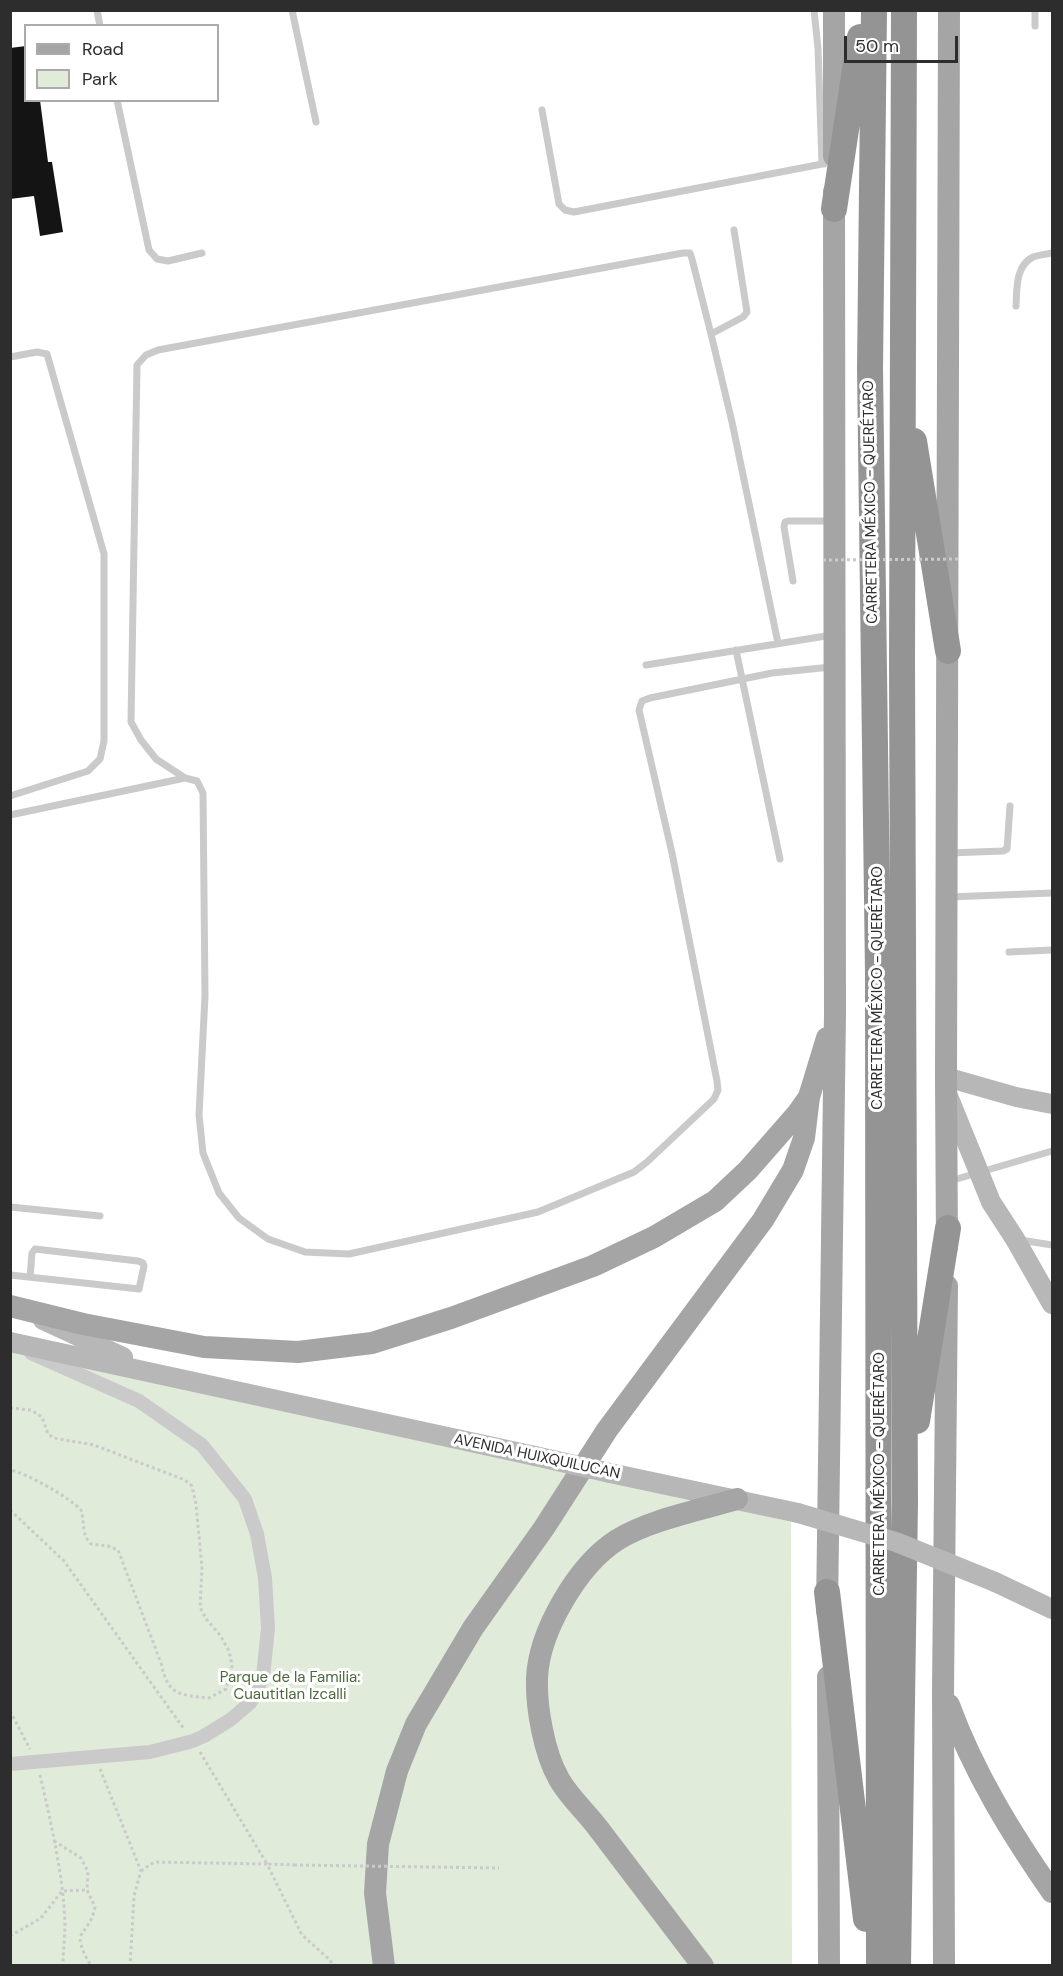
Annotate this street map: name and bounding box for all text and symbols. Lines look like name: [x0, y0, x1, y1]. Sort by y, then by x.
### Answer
legend: [24, 24, 219, 102]
scale bar: [847, 24, 961, 62]
text: 50 m: [855, 34, 899, 58]
text: Road: [82, 37, 124, 61]
text: Park: [82, 67, 118, 91]
street label: CARRETERA MÉXICO - QUERÉTARO: [860, 380, 882, 624]
street label: CARRETERA MÉXICO - QUERÉTARO: [869, 866, 887, 1110]
street label: CARRETERA MÉXICO - QUERÉTARO: [871, 1352, 889, 1596]
street label: AVENIDA HUIXQUILUCAN: [452, 1431, 622, 1483]
park label: Parque de la Familia: Cuautitlan Izcalli: [220, 1669, 360, 1704]

